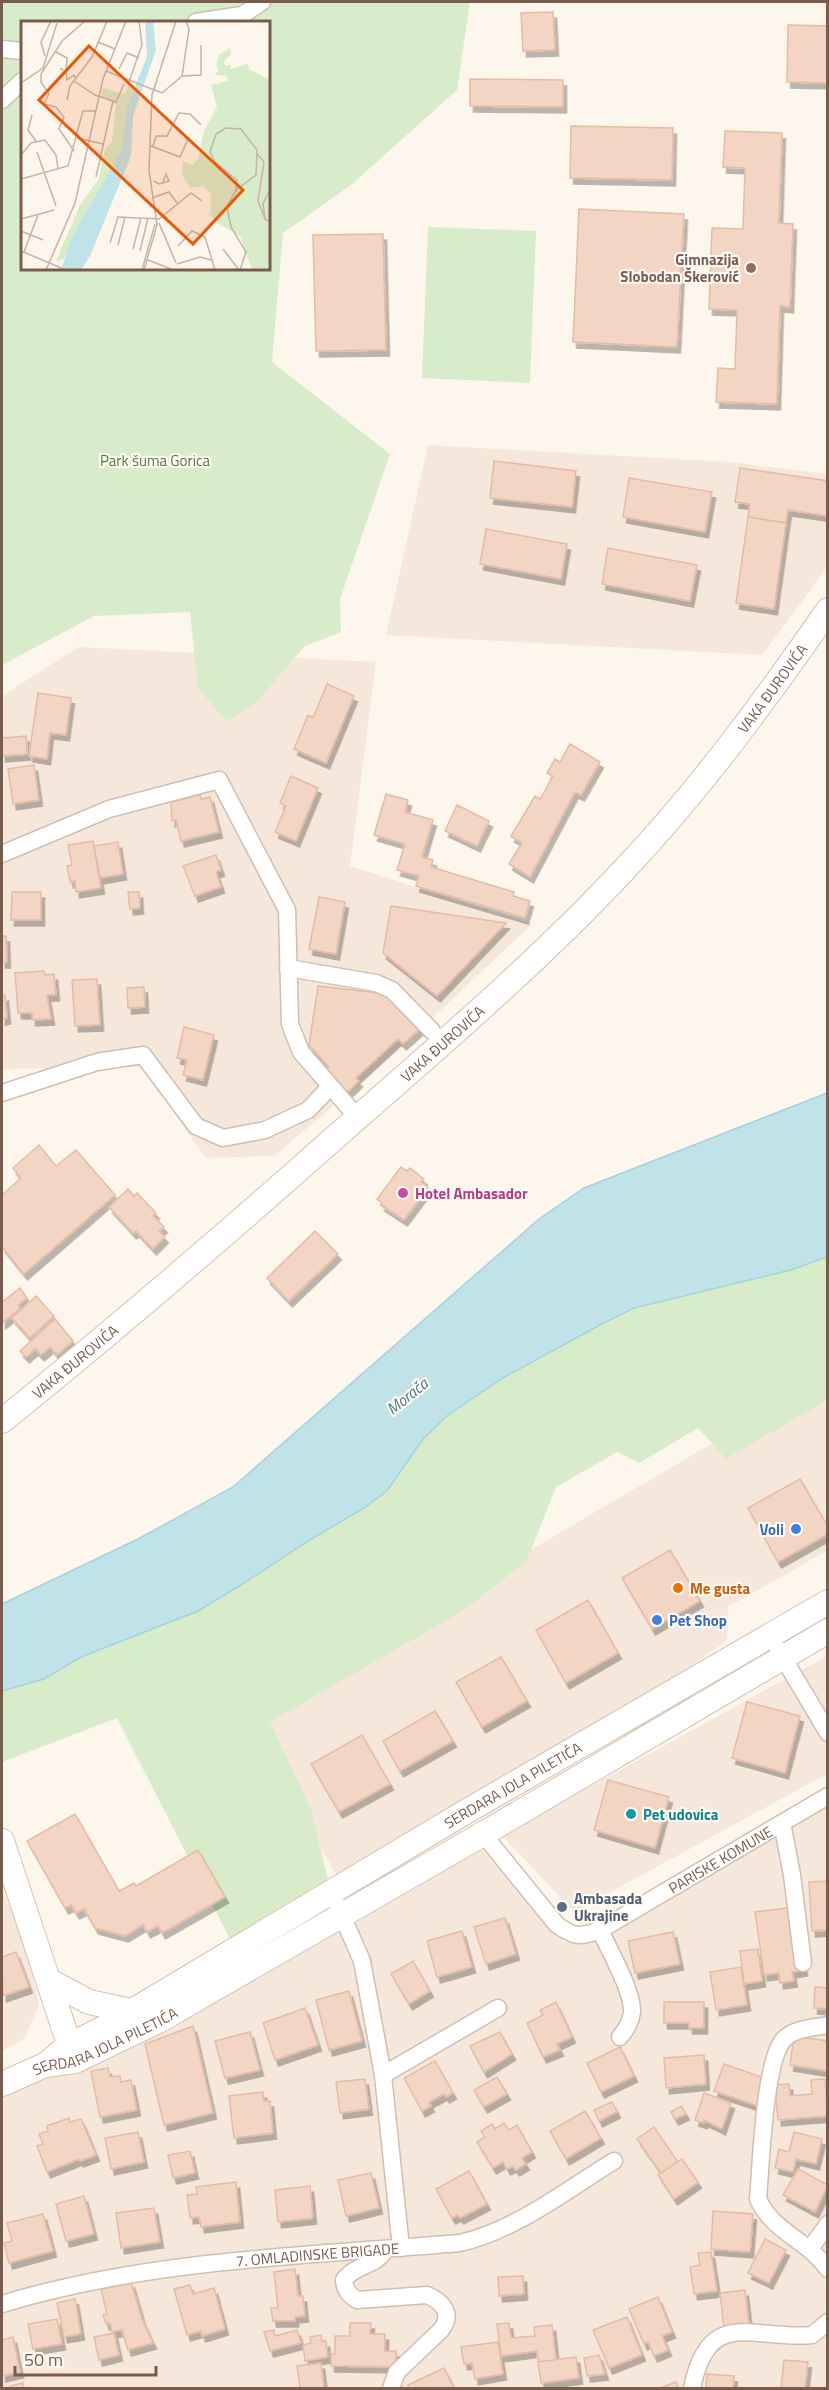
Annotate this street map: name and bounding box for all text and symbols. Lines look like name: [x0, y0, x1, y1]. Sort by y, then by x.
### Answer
inset map: [21, 21, 270, 270]
place label: Gimnazija Slobodan Škerović: [620, 248, 739, 288]
marker: Gimnazija Slobodan Škerović: [744, 261, 758, 275]
park label: Park šuma Gorica: [100, 449, 210, 472]
street label: VAKA ĐUROVIĆA: [732, 639, 813, 738]
street label: VAKA ĐUROVIĆA: [395, 1000, 489, 1087]
place label: Hotel Ambasador: [415, 1182, 528, 1205]
marker: Hotel Ambasador: [396, 1186, 410, 1200]
street label: VAKA ĐUROVIĆA: [27, 1319, 123, 1404]
water label: Morača: [381, 1371, 434, 1420]
place label: Voli: [759, 1518, 784, 1541]
marker: Voli: [789, 1522, 803, 1536]
place label: Me gusta: [690, 1577, 751, 1600]
marker: Me gusta: [671, 1581, 685, 1595]
place label: Pet Shop: [669, 1609, 727, 1632]
marker: Pet Shop: [650, 1613, 664, 1627]
street label: SERDARA JOLA PILETIĆA: [439, 1736, 586, 1834]
place label: Pet udovica: [643, 1803, 719, 1826]
marker: Pet udovica: [624, 1807, 638, 1821]
street label: PARISKE KOMUNE: [664, 1820, 777, 1899]
place label: Ambasada Ukrajine: [574, 1887, 642, 1927]
marker: Ambasada Ukrajine: [555, 1900, 569, 1914]
street label: SERDARA JOLA PILETIĆA: [28, 2001, 182, 2081]
street label: 7. OMLADINSKE BRIGADE: [235, 2236, 400, 2272]
scale bar: [15, 2339, 156, 2377]
text: 50 m: [24, 2346, 63, 2373]

